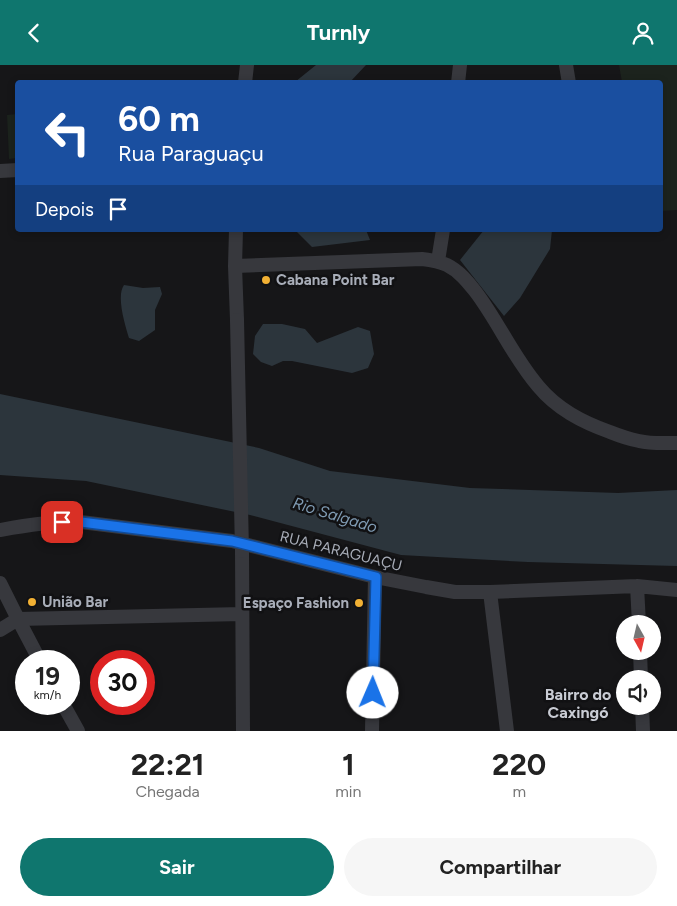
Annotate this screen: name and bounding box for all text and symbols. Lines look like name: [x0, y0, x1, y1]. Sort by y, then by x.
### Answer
icon: back: [20, 19, 48, 47]
text: Turnly: [307, 19, 370, 46]
icon: person: [629, 19, 657, 47]
text: 60 m: [118, 98, 200, 140]
icon: left: [35, 100, 100, 165]
text: Rua Paraguaçu: [118, 140, 264, 167]
icon: arrive: [104, 195, 132, 223]
text: Depois: [35, 198, 94, 221]
place label: Cabana Point Bar: [276, 271, 395, 289]
marker: Cabana Point Bar: [260, 274, 272, 286]
water label: Rio Salgado: [291, 493, 379, 537]
pin: [41, 501, 83, 543]
icon: arrive: [48, 508, 76, 536]
street label: RUA PARAGUAÇU: [278, 527, 404, 575]
place label: União Bar: [42, 593, 108, 611]
place label: Espaço Fashion: [243, 594, 349, 612]
marker: União Bar: [26, 596, 38, 608]
marker: Espaço Fashion: [353, 597, 365, 609]
north arrow: [616, 615, 661, 660]
map controls: [616, 615, 661, 715]
speed limit sign: 30: [90, 650, 155, 715]
text: 19: [35, 661, 60, 691]
position arrow: [346, 666, 398, 718]
button: sound: [616, 670, 661, 715]
district label: Bairro do Caxingó: [545, 685, 611, 722]
text: km/h: [34, 688, 61, 702]
text: 22:21: [131, 746, 204, 783]
text: 1: [342, 746, 355, 783]
text: 220: [492, 746, 546, 783]
text: Chegada: [135, 782, 200, 801]
text: min: [335, 782, 361, 801]
text: m: [512, 782, 526, 801]
button: Sair: [20, 838, 334, 896]
button: Compartilhar: [344, 838, 657, 896]

